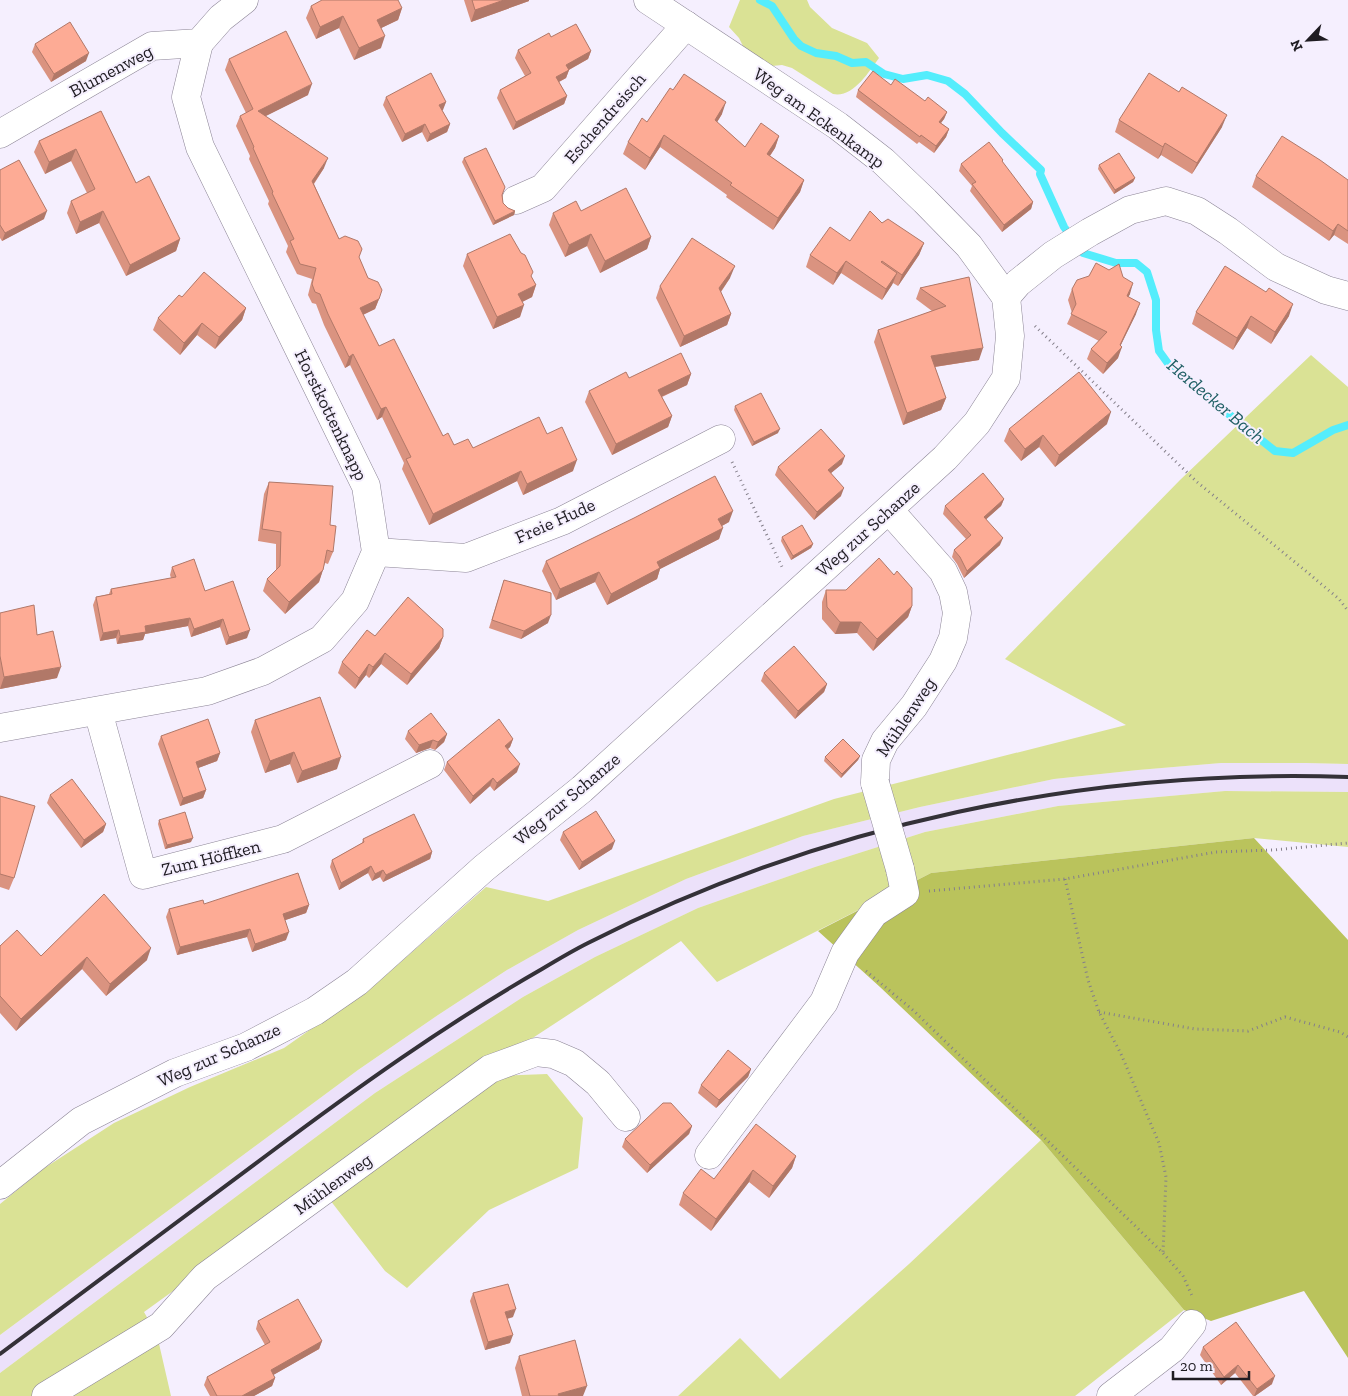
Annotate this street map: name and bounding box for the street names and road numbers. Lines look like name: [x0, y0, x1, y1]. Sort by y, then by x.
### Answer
street label: Blumenweg: [65, 40, 157, 102]
street label: Weg am Eckenkamp: [749, 63, 889, 173]
street label: Eschendreisch: [560, 68, 650, 168]
street label: Horstkottenknapp: [290, 346, 372, 484]
street label: Weg zur Schanze: [812, 477, 924, 581]
street label: Freie Hude: [512, 494, 598, 548]
street label: Mühlenweg: [871, 673, 941, 761]
street label: Weg zur Schanze: [509, 748, 625, 850]
street label: Zum Höffken: [159, 835, 263, 881]
street label: Weg zur Schanze: [154, 1018, 284, 1092]
street label: Mühlenweg: [290, 1148, 376, 1220]

